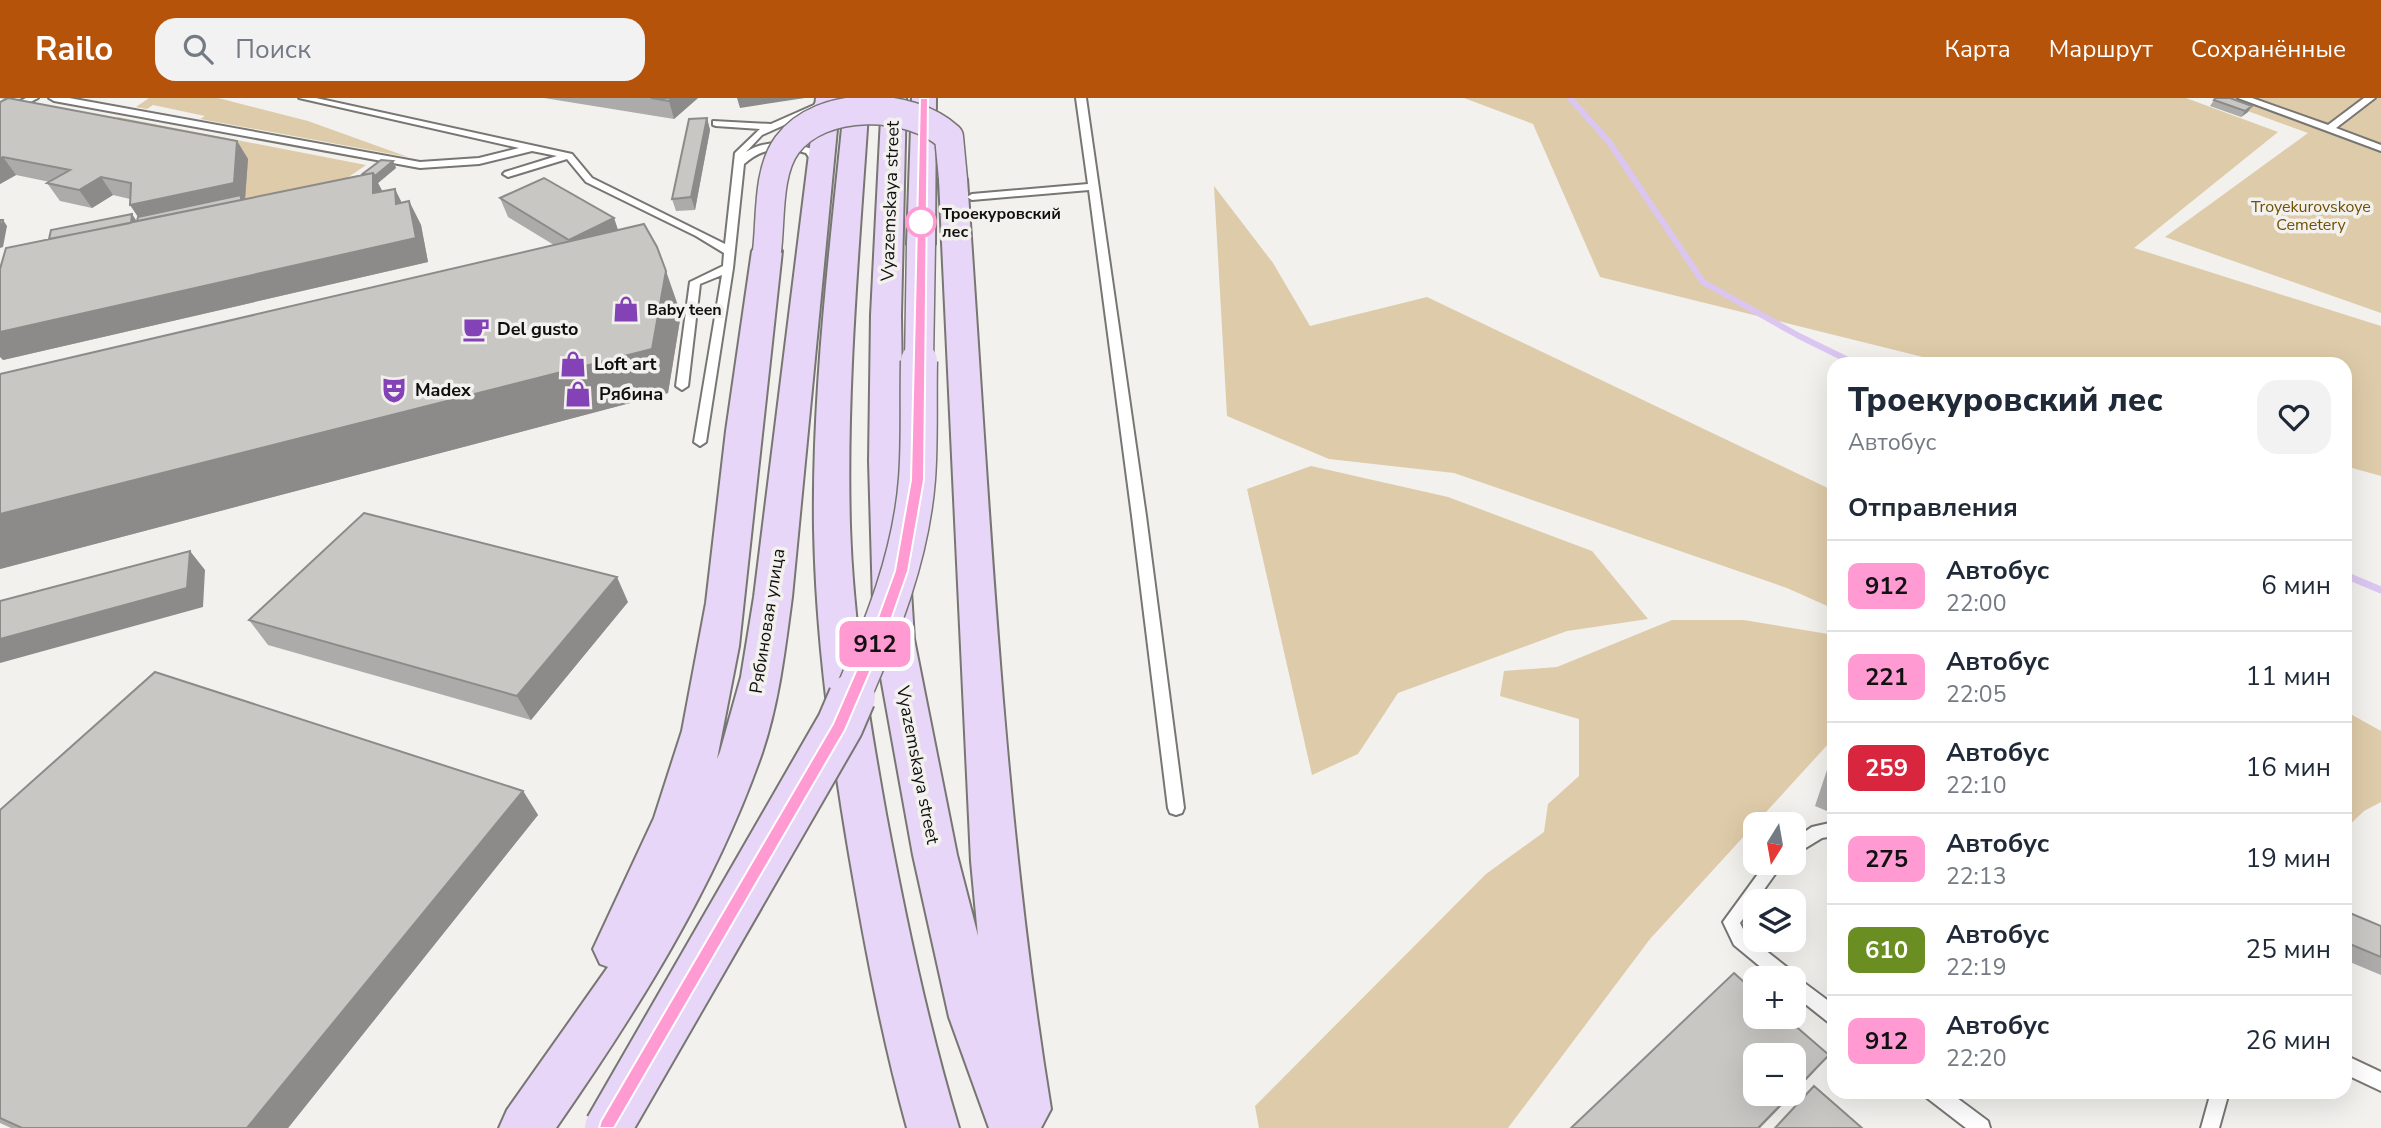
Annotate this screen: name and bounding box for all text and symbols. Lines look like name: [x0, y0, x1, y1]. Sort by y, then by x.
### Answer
search box: [155, 18, 645, 81]
text: Railo: [35, 27, 113, 72]
icon: search: [179, 30, 217, 68]
text: Поиск: [235, 32, 311, 67]
text: Карта: [1945, 33, 2011, 65]
text: Маршрут: [2049, 33, 2153, 65]
text: Сохранённые: [2191, 33, 2346, 65]
street label: Vyazemskaya street: [875, 120, 905, 283]
park label: Troyekurovskoye Cemetery: [2251, 196, 2371, 236]
place label: Троекуровский лес: [942, 203, 1061, 243]
marker: Троекуровский лес: [906, 207, 936, 237]
shop icon: Baby teen: [611, 294, 641, 324]
place label: Baby teen: [647, 299, 722, 321]
cafe icon: Del gusto: [461, 314, 491, 344]
place label: Del gusto: [497, 317, 578, 341]
shop icon: Loft art: [558, 349, 588, 379]
place label: Loft art: [594, 352, 657, 376]
theatre icon: Madex: [379, 375, 409, 405]
place label: Madex: [415, 378, 471, 402]
text: Троекуровский лес: [1848, 378, 2163, 423]
shop icon: Рябина: [563, 379, 593, 409]
button: heart: [2257, 380, 2331, 454]
place label: Рябина: [599, 382, 663, 406]
text: Автобус: [1848, 427, 1936, 458]
text: Отправления: [1848, 490, 2018, 525]
street label: Рябиновая улица: [744, 547, 790, 695]
text: Автобус: [1946, 553, 2049, 588]
text: 6 мин: [2261, 568, 2331, 603]
text: 912: [1865, 570, 1908, 602]
text: 22:00: [1946, 588, 2006, 619]
line badge: 912: [835, 621, 915, 667]
text: 912: [853, 628, 897, 660]
text: Автобус: [1946, 644, 2049, 679]
text: 11 мин: [2246, 659, 2331, 694]
text: 221: [1865, 661, 1908, 693]
text: 22:05: [1946, 679, 2006, 710]
street label: Vyazemskaya street: [891, 683, 945, 847]
text: Автобус: [1946, 735, 2049, 770]
text: 16 мин: [2246, 750, 2331, 785]
text: 259: [1865, 752, 1908, 784]
text: 22:10: [1946, 770, 2006, 801]
north arrow: [1743, 812, 1806, 875]
map controls: [1743, 812, 1806, 1106]
text: Автобус: [1946, 826, 2049, 861]
text: 19 мин: [2246, 841, 2331, 876]
text: 275: [1865, 843, 1908, 875]
text: 22:13: [1946, 861, 2006, 892]
button: layers: [1743, 889, 1806, 952]
text: Автобус: [1946, 917, 2049, 952]
text: 25 мин: [2246, 932, 2331, 967]
text: 610: [1865, 934, 1908, 966]
text: 22:19: [1946, 952, 2006, 983]
button: +: [1743, 966, 1806, 1029]
text: Автобус: [1946, 1008, 2049, 1043]
text: 26 мин: [2246, 1023, 2331, 1058]
text: 912: [1865, 1025, 1908, 1057]
button: −: [1743, 1043, 1806, 1106]
text: 22:20: [1946, 1043, 2006, 1074]

